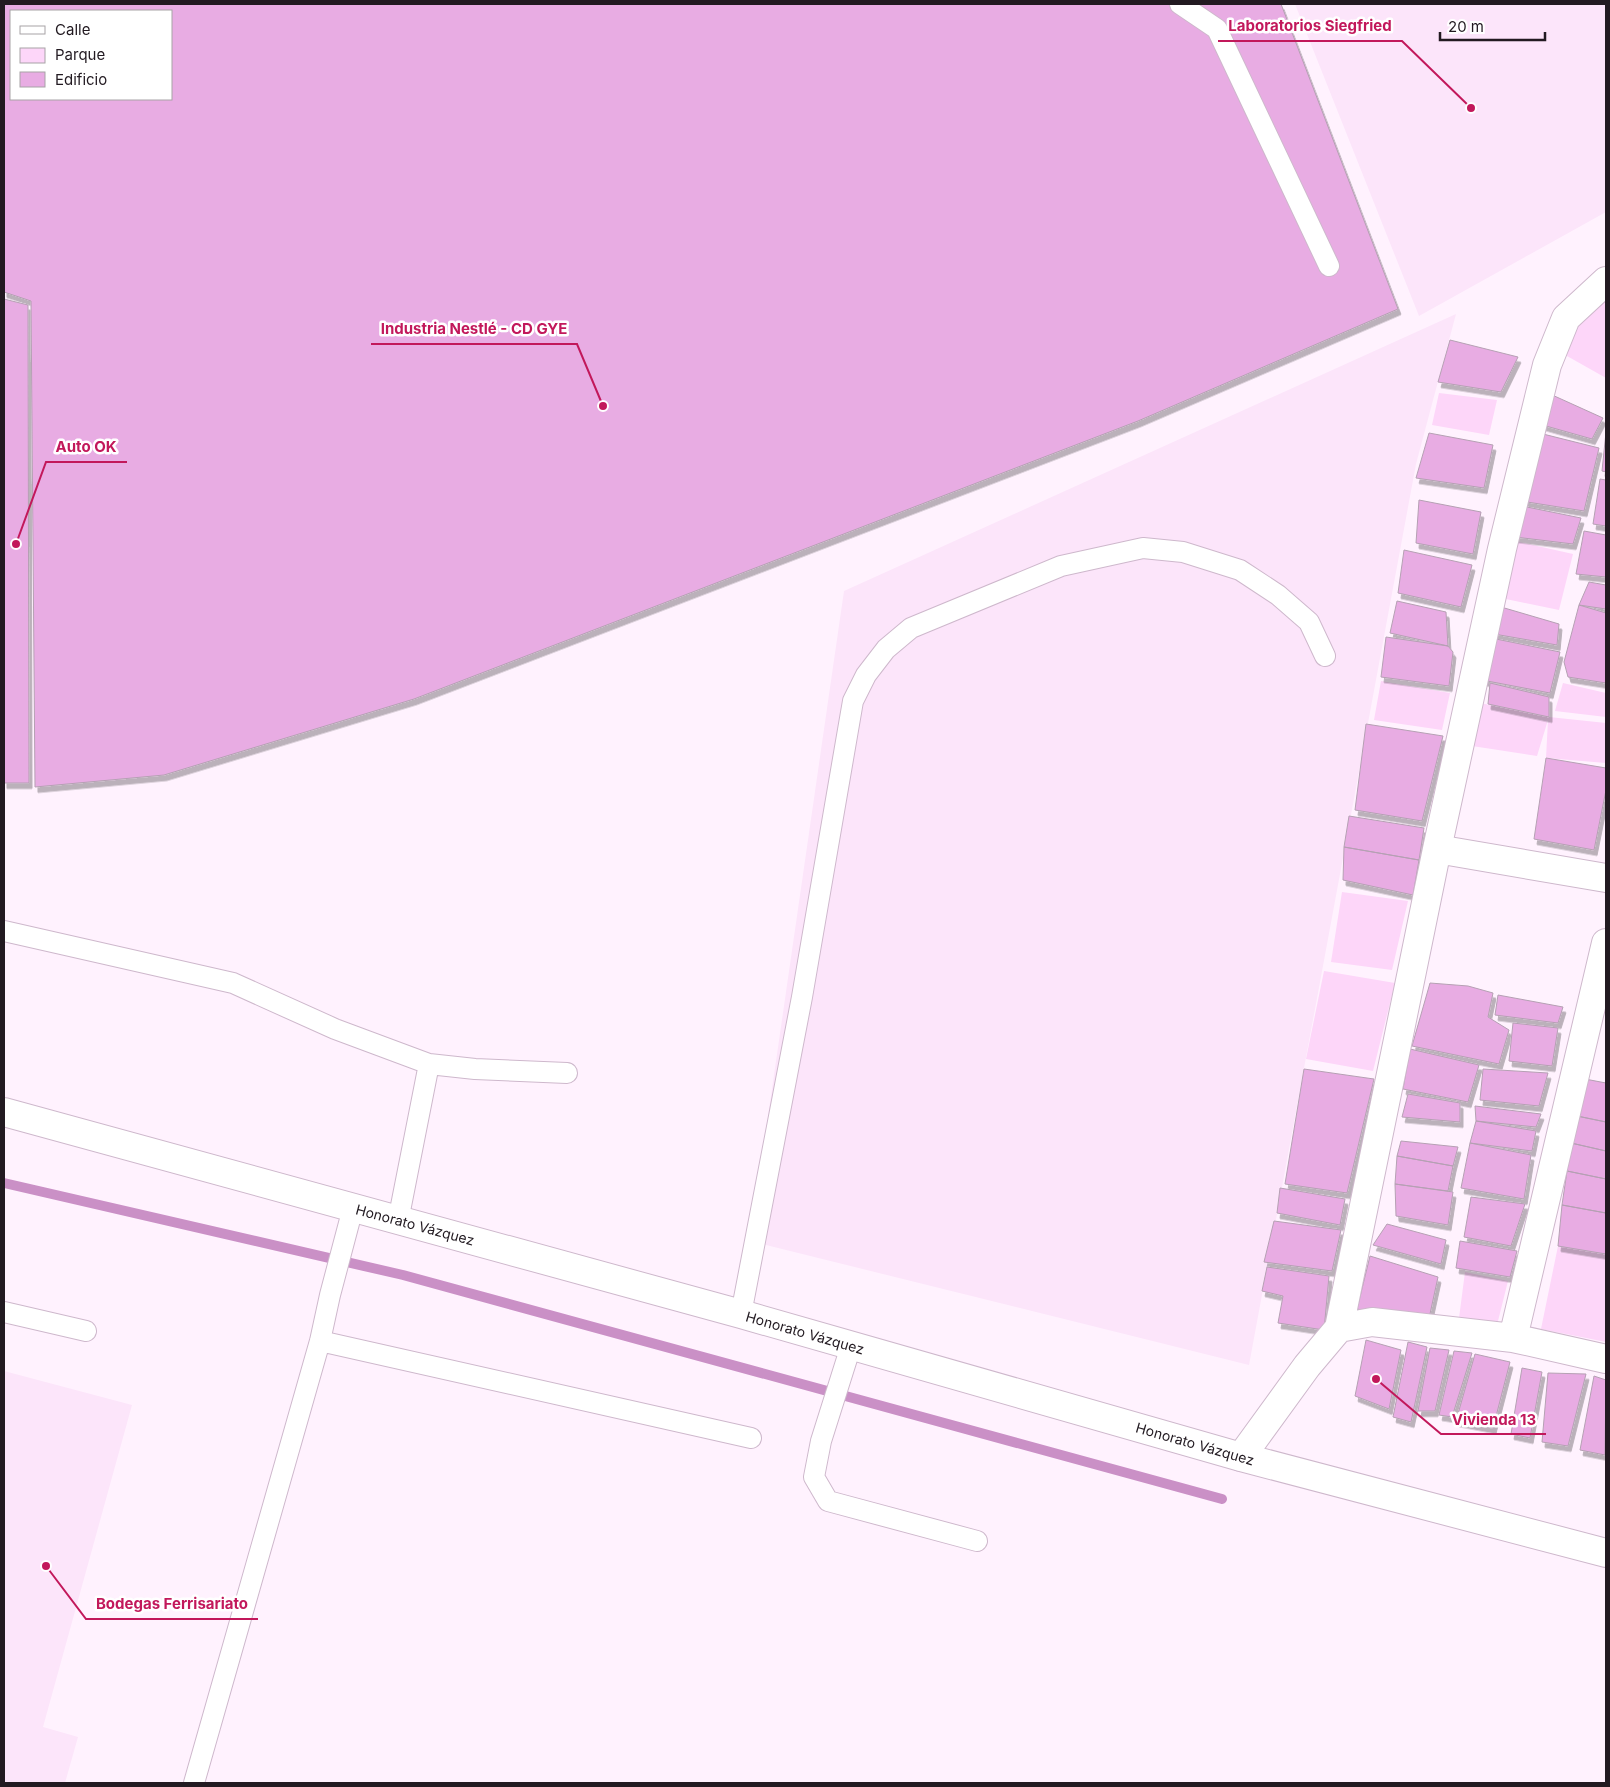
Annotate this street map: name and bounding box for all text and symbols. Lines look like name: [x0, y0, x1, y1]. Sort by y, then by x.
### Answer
legend: [10, 10, 172, 100]
scale bar: [1440, 10, 1545, 42]
callout: Laboratorios Siegfried: [1218, 11, 1402, 41]
text: Laboratorios Siegfried: [1228, 16, 1392, 35]
text: 20 m: [1448, 17, 1484, 36]
text: Calle: [55, 20, 90, 39]
text: Parque: [55, 45, 105, 64]
text: Edificio: [55, 70, 107, 89]
callout: Industria Nestlé - CD GYE: [371, 314, 577, 344]
text: Industria Nestlé - CD GYE: [381, 319, 567, 338]
callout: Auto OK: [46, 432, 127, 462]
text: Auto OK: [56, 437, 117, 456]
street label: Honorato Vázquez: [354, 1200, 476, 1249]
street label: Honorato Vázquez: [744, 1308, 866, 1358]
callout: Vivienda 13: [1441, 1404, 1546, 1434]
text: Vivienda 13: [1452, 1410, 1536, 1429]
street label: Honorato Vázquez: [1134, 1419, 1256, 1469]
callout: Bodegas Ferrisariato: [86, 1589, 258, 1619]
text: Bodegas Ferrisariato: [96, 1594, 248, 1613]

